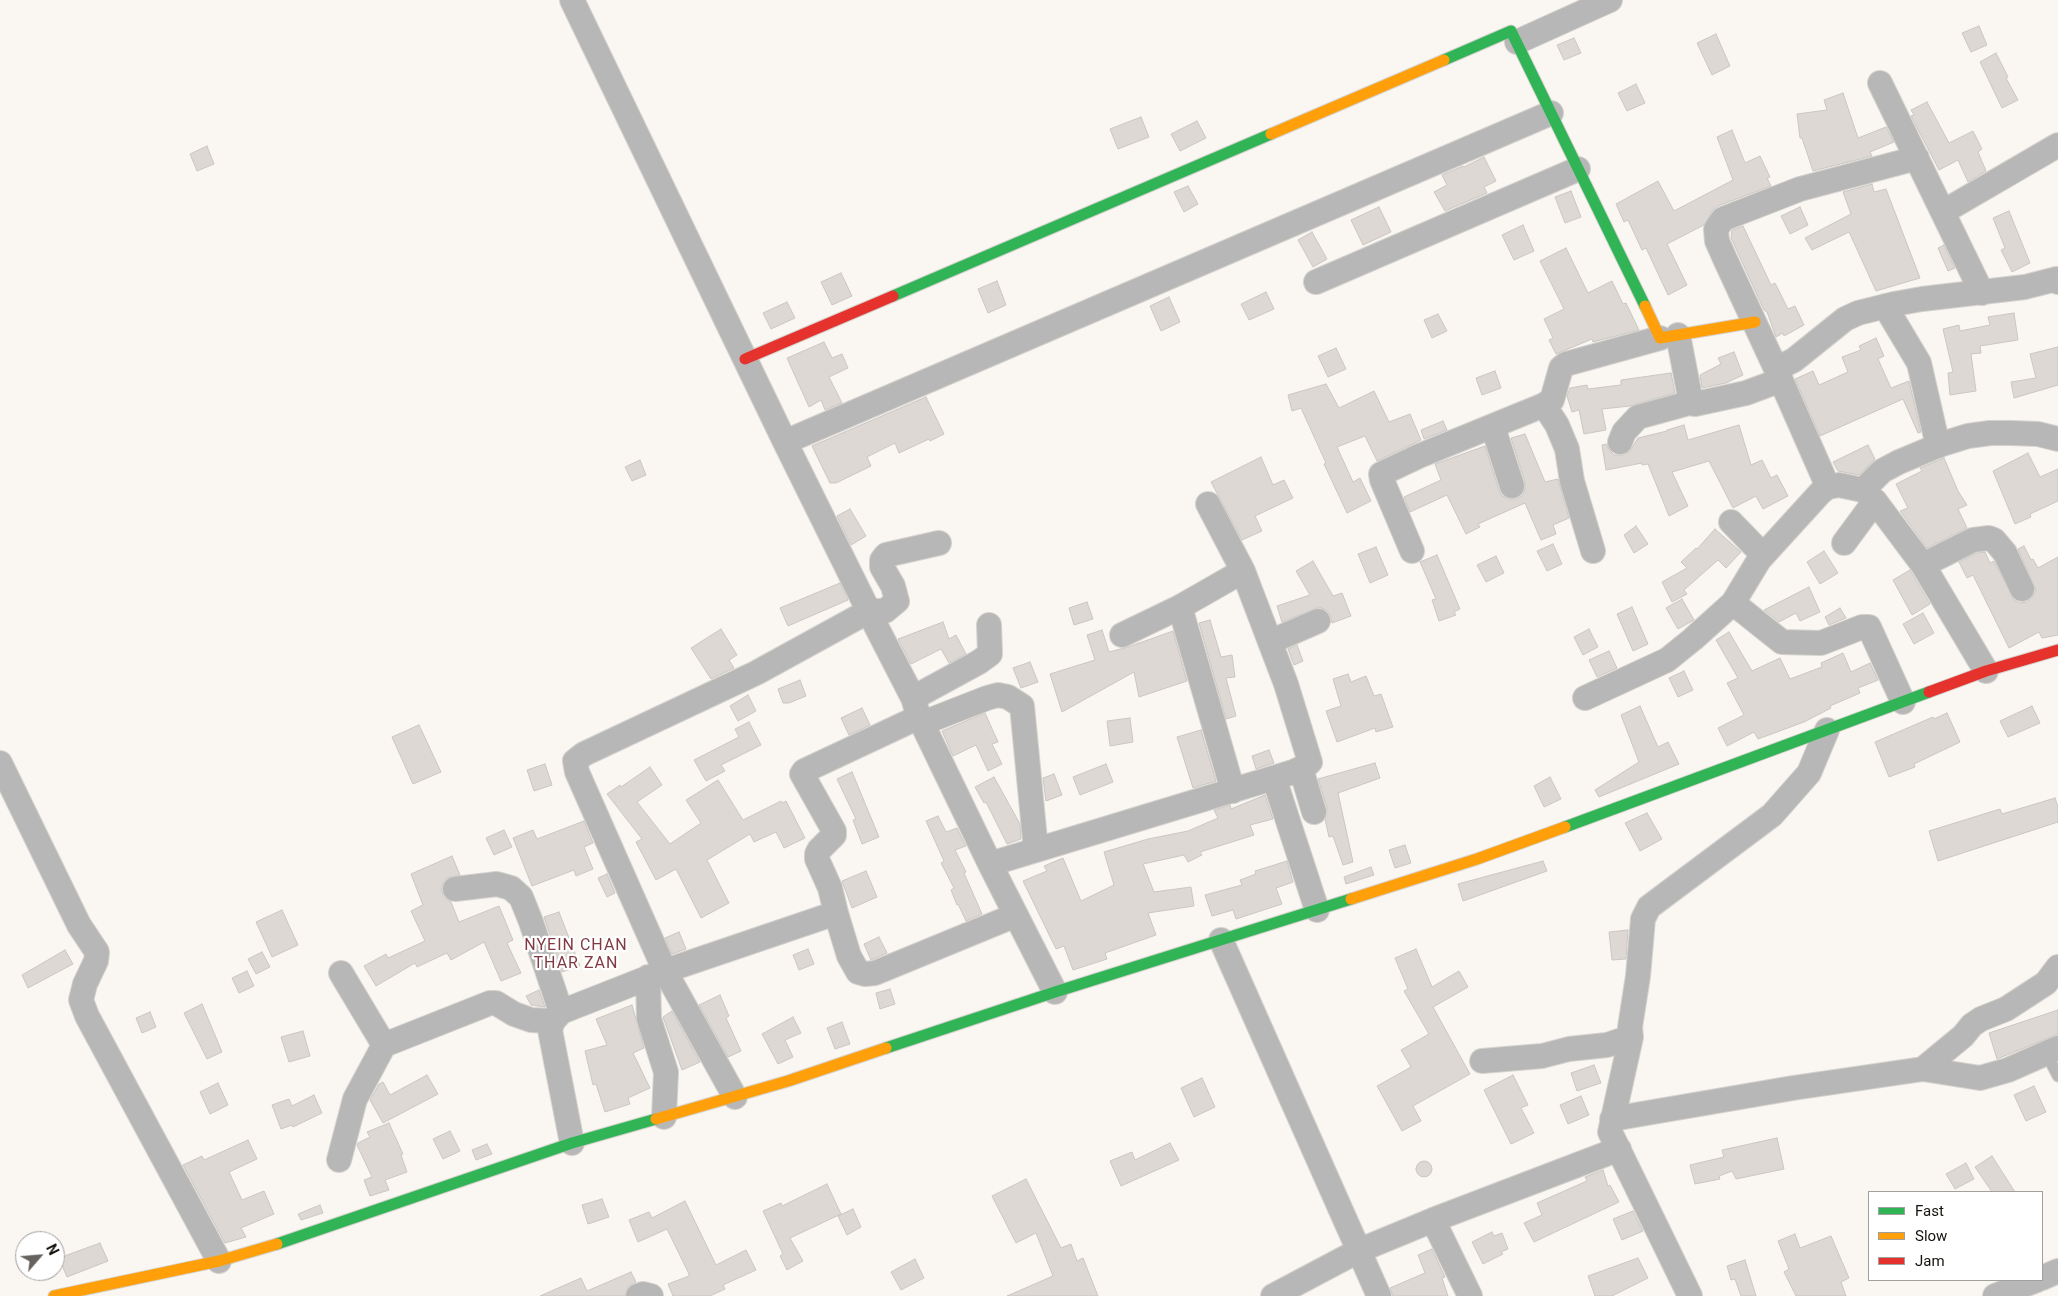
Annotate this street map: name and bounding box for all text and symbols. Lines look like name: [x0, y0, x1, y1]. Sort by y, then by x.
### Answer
district label: NYEIN CHAN THAR ZAN: [523, 936, 629, 974]
legend: [1868, 1191, 2043, 1281]
text: Fast: [1915, 1202, 1944, 1220]
text: Slow: [1915, 1227, 1947, 1245]
north arrow: [15, 1231, 65, 1281]
text: N: [43, 1242, 62, 1258]
text: Jam: [1915, 1252, 1945, 1270]

